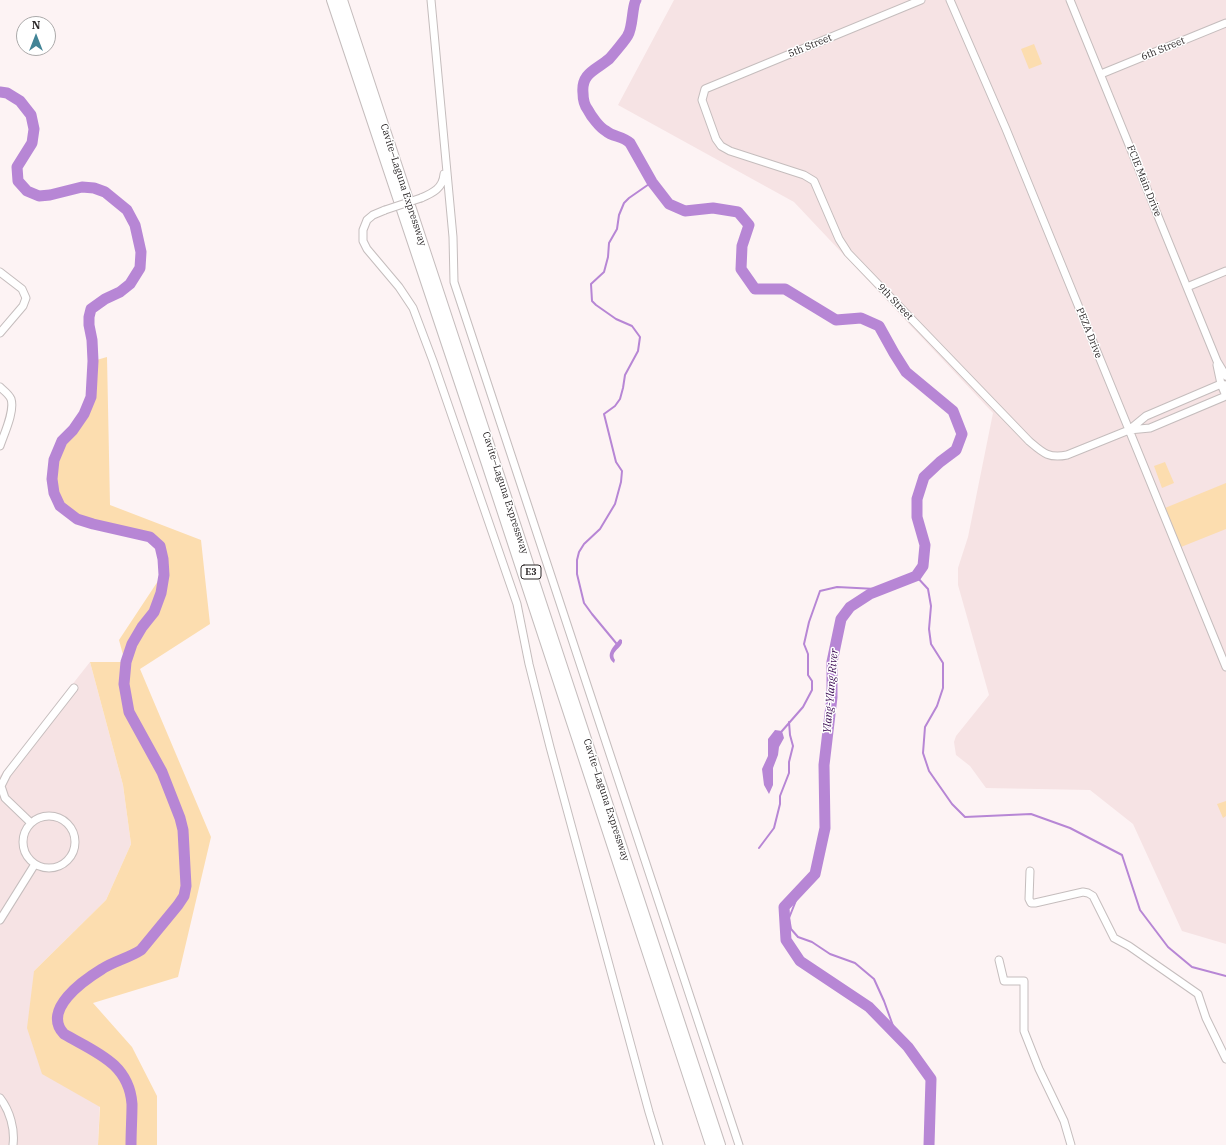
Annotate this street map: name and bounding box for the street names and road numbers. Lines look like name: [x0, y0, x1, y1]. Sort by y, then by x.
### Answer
street label: 5th Street: [786, 32, 834, 60]
street label: 6th Street: [1139, 35, 1187, 63]
street label: Cavite–Laguna Expressway: [377, 122, 429, 248]
street label: FCIE Main Drive: [1124, 143, 1164, 219]
street label: 9th Street: [875, 281, 915, 323]
street label: PEZA Drive: [1073, 306, 1105, 360]
street label: Cavite–Laguna Expressway: [479, 430, 531, 556]
road number: E3: [521, 565, 541, 579]
street label: Cavite–Laguna Expressway: [580, 737, 632, 863]

